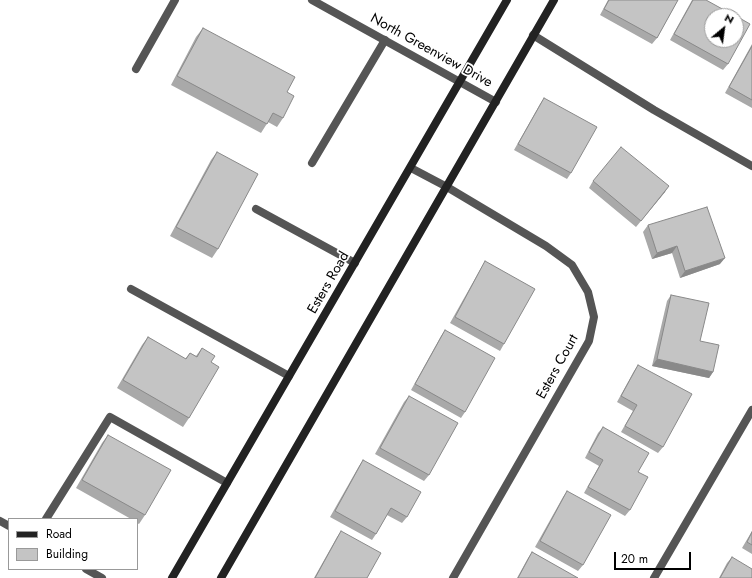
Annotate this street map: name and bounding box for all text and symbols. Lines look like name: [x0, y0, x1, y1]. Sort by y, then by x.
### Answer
north arrow: [704, 8, 744, 48]
text: N: [722, 9, 737, 27]
street label: North Greenview Drive: [367, 10, 495, 92]
street label: Esters Road: [305, 249, 353, 317]
street label: Esters Court: [533, 332, 583, 402]
legend: [8, 518, 138, 570]
text: Road: [46, 525, 72, 543]
scale bar: [616, 544, 693, 570]
text: Building: [46, 545, 88, 563]
text: 20 m: [621, 550, 648, 568]

